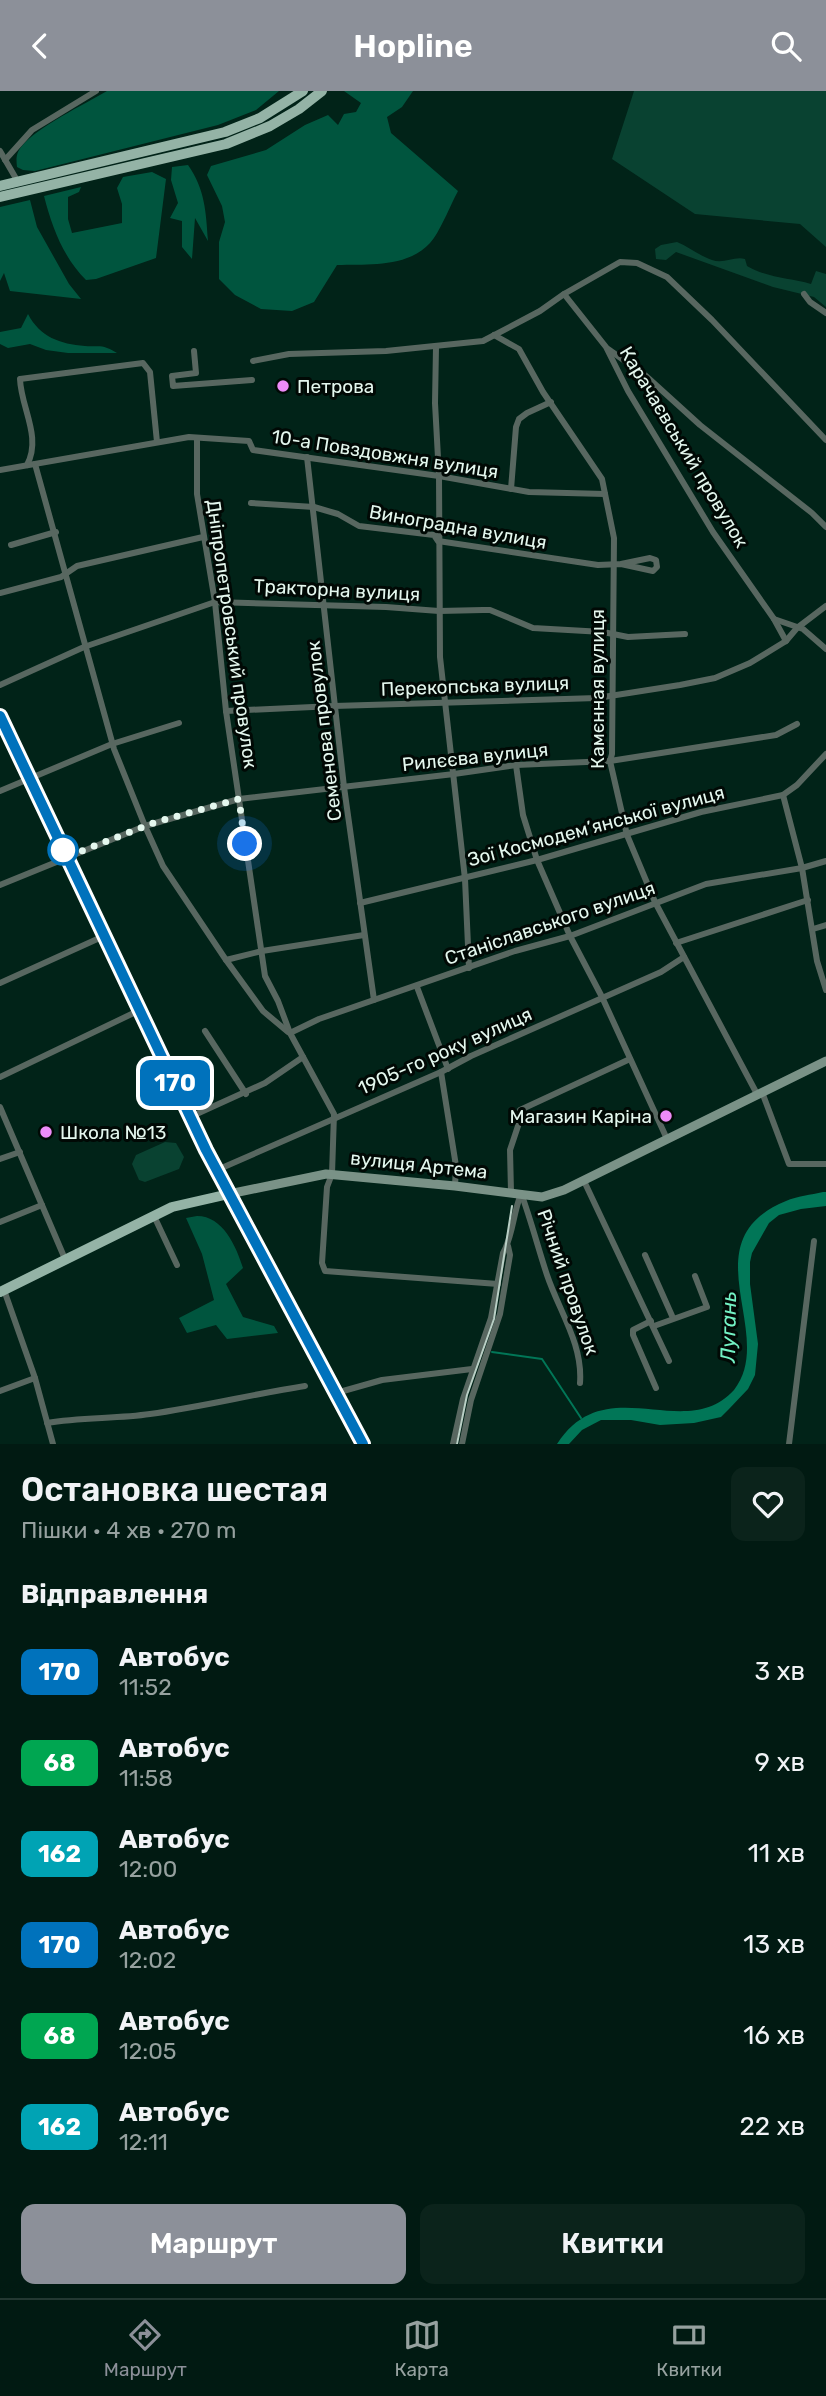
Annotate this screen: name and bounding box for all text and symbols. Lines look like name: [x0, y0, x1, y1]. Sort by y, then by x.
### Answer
icon: back: [21, 27, 59, 65]
text: Hopline: [353, 27, 473, 65]
icon: search: [767, 27, 805, 65]
street label: Карачаєвський провулок: [615, 342, 753, 552]
place label: Петрова: [297, 375, 374, 398]
marker: Петрова: [275, 378, 291, 394]
street label: 10-а Повздовжня вулиця: [270, 425, 500, 483]
street label: Дніпропетровський провулок: [202, 498, 262, 770]
street label: Виноградна вулиця: [367, 500, 549, 554]
street label: Тракторна вулиця: [253, 574, 421, 606]
street label: Камєнная вулиця: [586, 609, 609, 769]
street label: Семенова провулок: [302, 640, 346, 822]
street label: Перекопська вулиця: [380, 671, 570, 701]
street label: Рилєєва вулиця: [401, 738, 549, 776]
street label: Зої Космодем’янської вулиця: [465, 781, 727, 871]
your location: [227, 826, 262, 861]
unlabelled marker: [48, 835, 78, 865]
street label: Станіславського вулиця: [442, 876, 658, 970]
street label: 1905-го року вулиця: [354, 1002, 536, 1100]
line badge: 170: [135, 1060, 215, 1106]
text: 170: [154, 1069, 196, 1097]
place label: Магазин Каріна: [510, 1105, 652, 1128]
marker: Магазин Каріна: [658, 1108, 674, 1124]
place label: Школа №13: [60, 1121, 166, 1144]
marker: Школа №13: [38, 1124, 54, 1140]
street label: вулиця Артема: [349, 1146, 489, 1184]
street label: Річний провулок: [532, 1206, 604, 1358]
water label: Лугань: [715, 1291, 741, 1364]
button: heart: [731, 1467, 805, 1541]
text: Остановка шестая: [21, 1470, 328, 1509]
text: Пішки · 4 хв · 270 m: [21, 1516, 236, 1544]
text: Відправлення: [21, 1579, 208, 1610]
text: Автобус: [119, 1642, 230, 1673]
text: 3 хв: [754, 1656, 805, 1687]
text: 170: [39, 1658, 81, 1686]
text: 11:52: [119, 1673, 172, 1701]
text: Автобус: [119, 1733, 230, 1764]
text: 9 хв: [755, 1747, 805, 1778]
text: 68: [44, 1749, 75, 1777]
text: 11:58: [119, 1764, 173, 1792]
text: Автобус: [119, 1824, 230, 1855]
text: 11 хв: [748, 1838, 805, 1869]
text: 162: [38, 1840, 81, 1868]
text: 12:00: [119, 1855, 177, 1883]
text: Автобус: [119, 1915, 230, 1946]
text: 13 хв: [743, 1929, 805, 1960]
text: 170: [39, 1931, 81, 1959]
text: 12:02: [119, 1946, 176, 1974]
text: Автобус: [119, 2006, 230, 2037]
text: 16 хв: [743, 2020, 805, 2051]
text: 68: [44, 2022, 75, 2050]
text: 12:05: [119, 2037, 177, 2065]
text: Автобус: [119, 2097, 230, 2128]
text: 22 хв: [740, 2111, 805, 2142]
text: 162: [38, 2113, 81, 2141]
text: 12:11: [119, 2128, 168, 2156]
button: Маршрут: [21, 2204, 406, 2284]
button: Квитки: [420, 2204, 805, 2284]
tab: Маршрут: [104, 2316, 187, 2381]
tab: Карта: [394, 2316, 449, 2381]
tab: Квитки: [656, 2316, 722, 2381]

